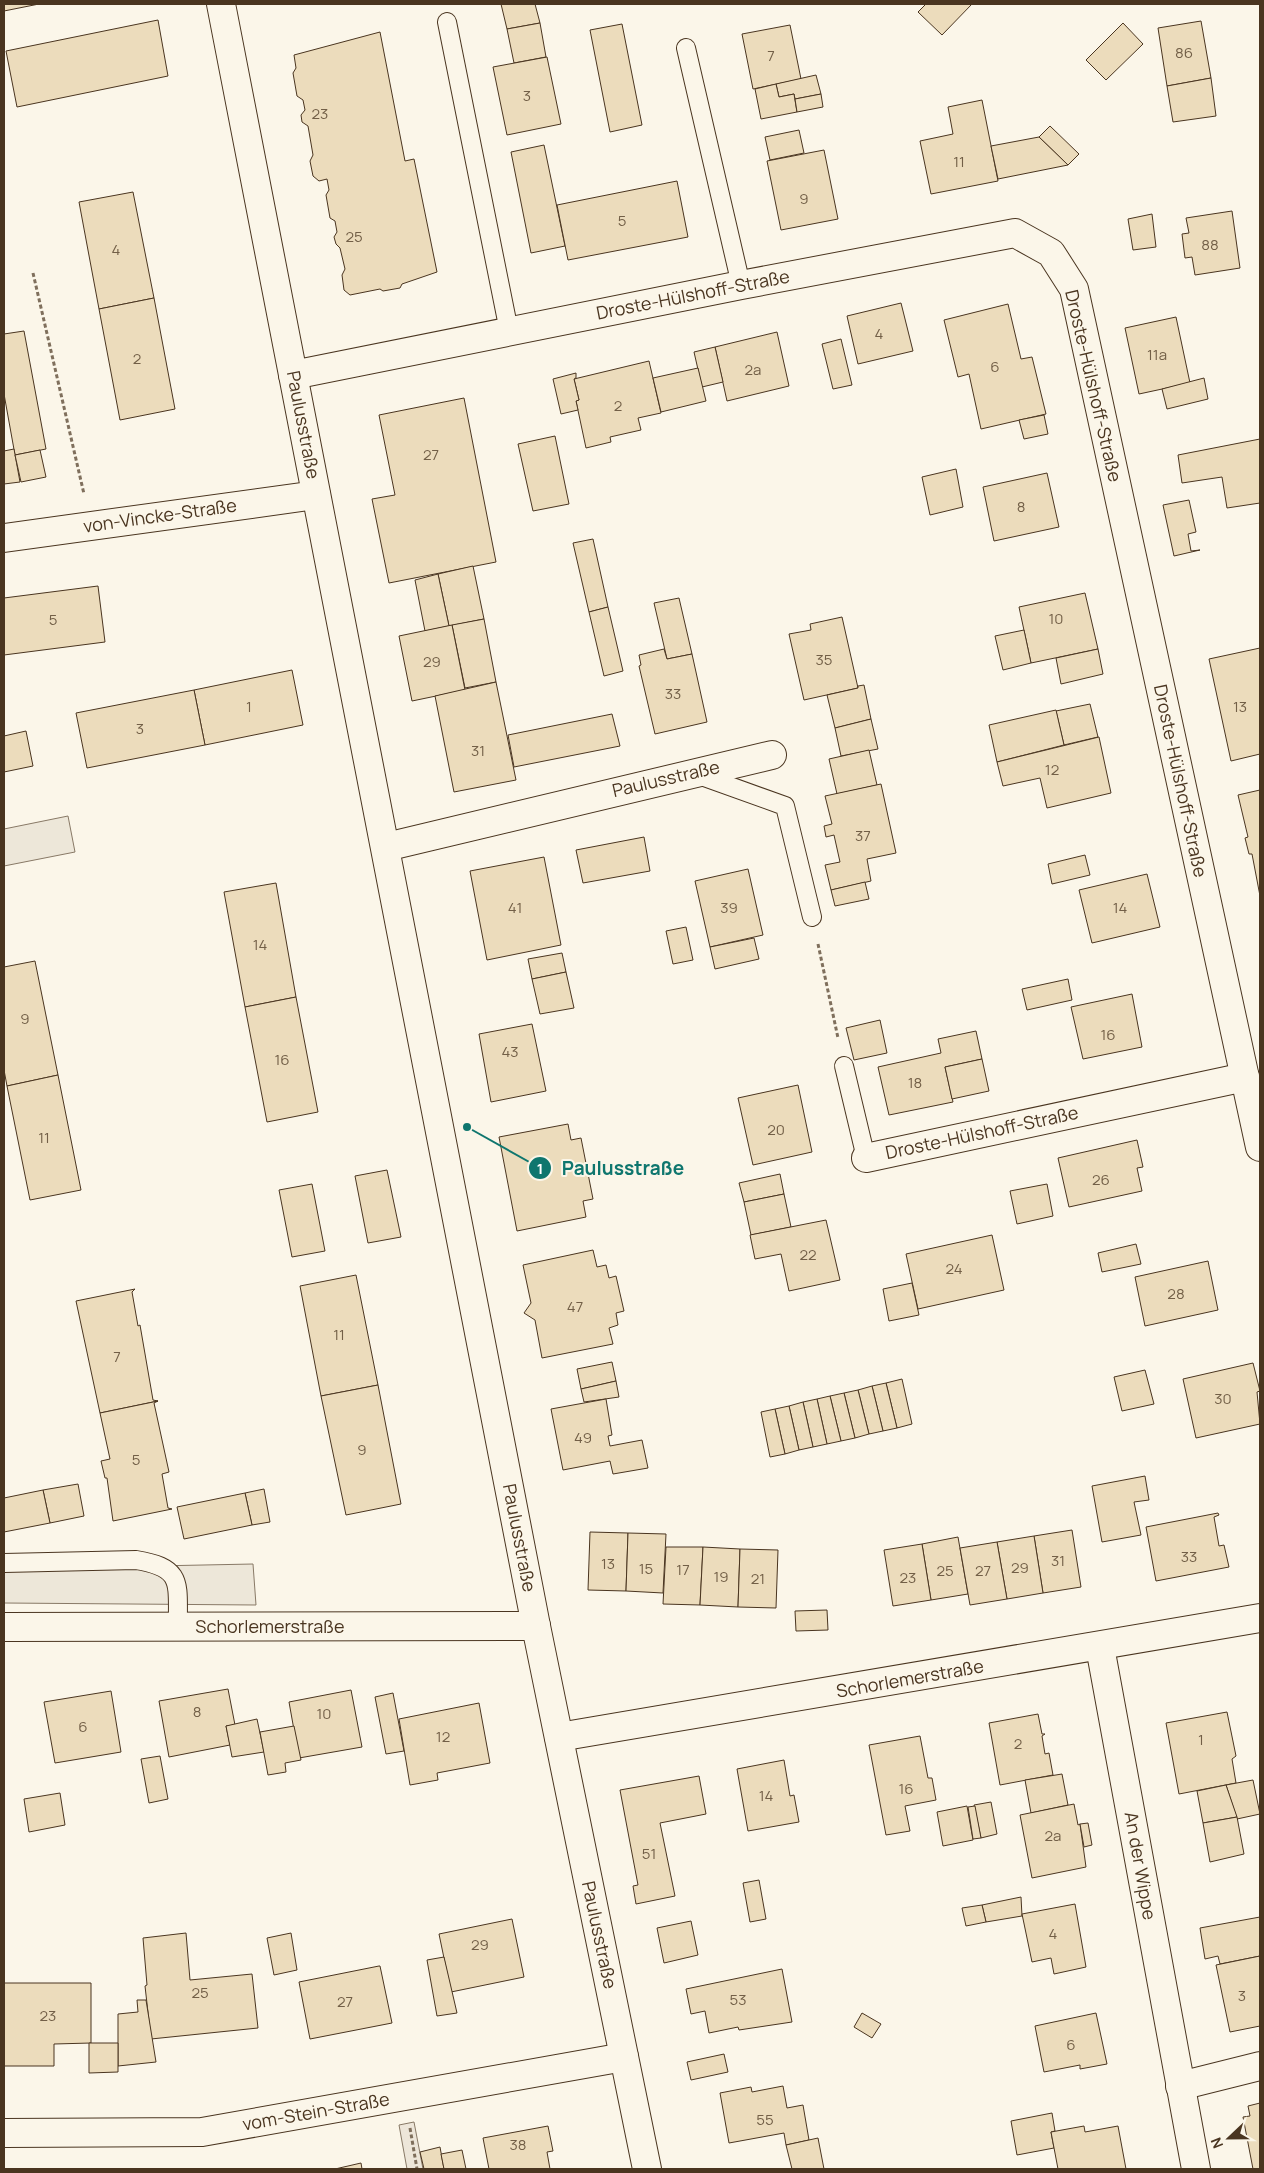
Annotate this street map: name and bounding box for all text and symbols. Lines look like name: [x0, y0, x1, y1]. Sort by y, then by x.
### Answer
house number: 86: [1175, 42, 1193, 63]
house number: 7: [767, 45, 775, 66]
house number: 3: [523, 85, 531, 106]
house number: 23: [312, 103, 328, 124]
house number: 11: [953, 151, 965, 172]
house number: 9: [799, 188, 809, 209]
house number: 5: [618, 210, 626, 231]
house number: 25: [345, 226, 363, 247]
house number: 88: [1201, 234, 1219, 255]
house number: 4: [112, 239, 121, 260]
street label: Droste-Hülshoff-Straße: [594, 263, 792, 325]
street label: Droste-Hülshoff-Straße: [1060, 287, 1128, 484]
house number: 4: [875, 323, 884, 344]
house number: 11a: [1147, 344, 1167, 365]
house number: 2: [133, 348, 141, 369]
house number: 6: [990, 356, 1000, 377]
house number: 2a: [745, 359, 761, 380]
street label: Paulusstraße: [282, 369, 326, 481]
house number: 2: [614, 395, 622, 416]
house number: 27: [423, 444, 439, 465]
street label: von-Vincke-Straße: [82, 492, 238, 538]
house number: 8: [1017, 496, 1025, 517]
house number: 10: [1049, 608, 1064, 629]
house number: 5: [49, 609, 57, 630]
house number: 35: [816, 649, 832, 670]
house number: 29: [423, 651, 441, 672]
street label: Droste-Hülshoff-Straße: [1149, 682, 1213, 879]
house number: 33: [665, 683, 681, 704]
house number: 1: [246, 696, 252, 717]
house number: 13: [1233, 696, 1247, 717]
house number: 3: [136, 718, 144, 739]
house number: 31: [471, 740, 485, 761]
street label: Paulusstraße: [610, 754, 722, 802]
house number: 12: [1045, 759, 1059, 780]
house number: 37: [855, 825, 871, 846]
house number: 41: [508, 897, 522, 918]
house number: 39: [720, 897, 738, 918]
house number: 14: [1113, 897, 1127, 918]
house number: 14: [253, 934, 267, 955]
house number: 9: [20, 1008, 30, 1029]
house number: 16: [1100, 1024, 1116, 1045]
house number: 43: [501, 1041, 519, 1062]
house number: 16: [274, 1049, 290, 1070]
house number: 18: [908, 1072, 922, 1093]
street label: Droste-Hülshoff-Straße: [883, 1100, 1080, 1164]
house number: 20: [767, 1119, 785, 1140]
house number: 11: [38, 1127, 50, 1148]
callout: Paulusstraße: [527, 1151, 695, 1185]
text: Paulusstraße: [562, 1155, 684, 1181]
text: 1: [537, 1158, 543, 1179]
house number: 26: [1092, 1169, 1110, 1190]
house number: 22: [799, 1244, 817, 1265]
house number: 24: [945, 1258, 963, 1279]
house number: 28: [1167, 1283, 1185, 1304]
house number: 47: [567, 1296, 583, 1317]
house number: 11: [333, 1324, 345, 1345]
house number: 7: [113, 1346, 121, 1367]
house number: 30: [1214, 1388, 1232, 1409]
house number: 49: [574, 1427, 592, 1448]
house number: 9: [357, 1439, 367, 1460]
house number: 5: [132, 1449, 140, 1470]
street label: Paulusstraße: [498, 1482, 542, 1594]
house number: 33: [1181, 1546, 1197, 1567]
house number: 31: [1051, 1550, 1065, 1571]
house number: 13: [601, 1553, 615, 1574]
house number: 29: [1011, 1557, 1029, 1578]
house number: 15: [639, 1558, 653, 1579]
house number: 17: [676, 1559, 690, 1580]
house number: 25: [936, 1560, 954, 1581]
house number: 27: [975, 1560, 991, 1581]
house number: 19: [713, 1566, 729, 1587]
house number: 23: [900, 1567, 916, 1588]
house number: 21: [751, 1568, 765, 1589]
street label: Schorlemerstraße: [195, 1614, 345, 1638]
street label: Schorlemerstraße: [834, 1653, 985, 1703]
house number: 8: [193, 1701, 201, 1722]
house number: 10: [317, 1703, 332, 1724]
house number: 6: [78, 1716, 88, 1737]
house number: 12: [436, 1726, 450, 1747]
house number: 1: [1198, 1729, 1204, 1750]
house number: 2: [1014, 1733, 1022, 1754]
house number: 16: [898, 1778, 914, 1799]
house number: 14: [759, 1785, 773, 1806]
street label: An der Wippe: [1120, 1810, 1162, 1922]
house number: 2a: [1045, 1825, 1061, 1846]
house number: 51: [642, 1843, 656, 1864]
street label: Paulusstraße: [577, 1879, 623, 1991]
house number: 4: [1049, 1923, 1058, 1944]
house number: 29: [471, 1934, 489, 1955]
house number: 25: [191, 1982, 209, 2003]
house number: 3: [1238, 1985, 1246, 2006]
house number: 53: [730, 1989, 746, 2010]
house number: 27: [337, 1991, 353, 2012]
house number: 23: [40, 2005, 56, 2026]
house number: 6: [1066, 2034, 1076, 2055]
street label: vom-Stein-Straße: [240, 2086, 391, 2136]
house number: 55: [756, 2109, 774, 2130]
north arrow: [1204, 2113, 1254, 2163]
house number: 38: [509, 2134, 527, 2155]
text: N: [1206, 2135, 1227, 2151]

